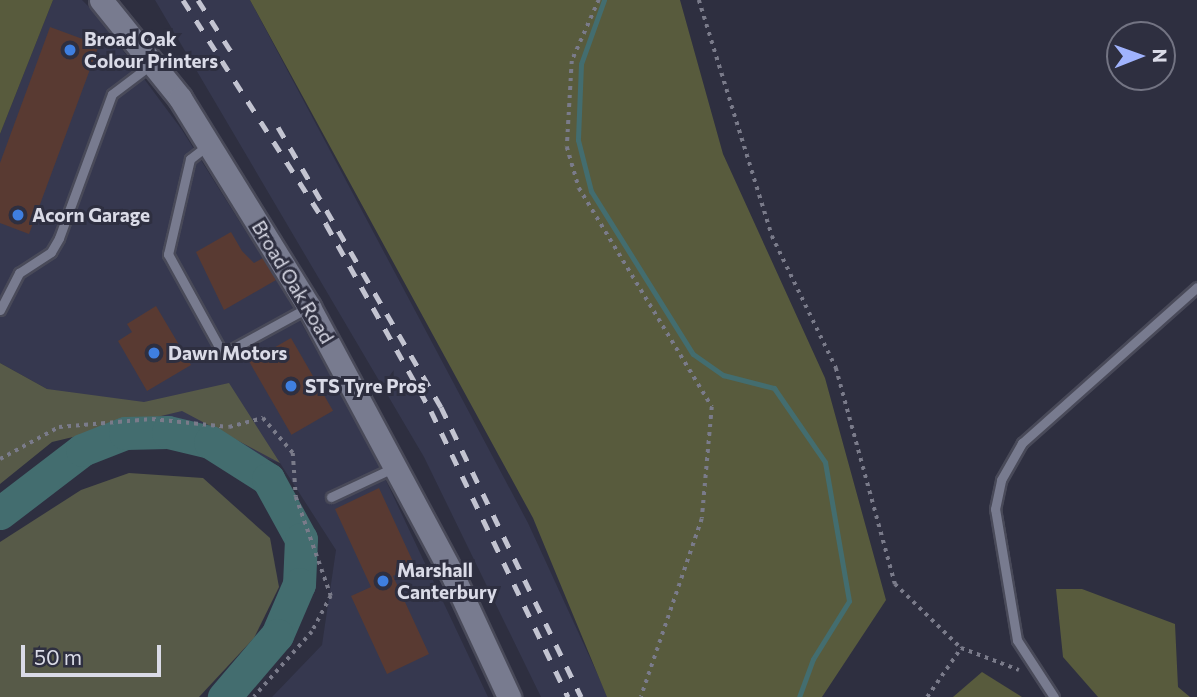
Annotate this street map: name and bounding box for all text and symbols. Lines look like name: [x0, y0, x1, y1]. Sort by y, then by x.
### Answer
north arrow: [1106, 21, 1176, 91]
place label: Broad Oak Colour Printers: [84, 28, 218, 72]
marker: Broad Oak Colour Printers: [62, 42, 78, 58]
text: N: [1149, 48, 1172, 63]
place label: Acorn Garage: [32, 204, 150, 226]
marker: Acorn Garage: [10, 207, 26, 223]
street label: Broad Oak Road: [247, 216, 339, 348]
place label: Dawn Motors: [168, 342, 287, 364]
marker: Dawn Motors: [146, 345, 162, 361]
place label: STS Tyre Pros: [305, 375, 426, 397]
marker: STS Tyre Pros: [283, 378, 299, 394]
place label: Marshall Canterbury: [397, 559, 497, 603]
marker: Marshall Canterbury: [375, 573, 391, 589]
scale bar: [24, 630, 164, 674]
text: 50 m: [34, 644, 82, 669]

